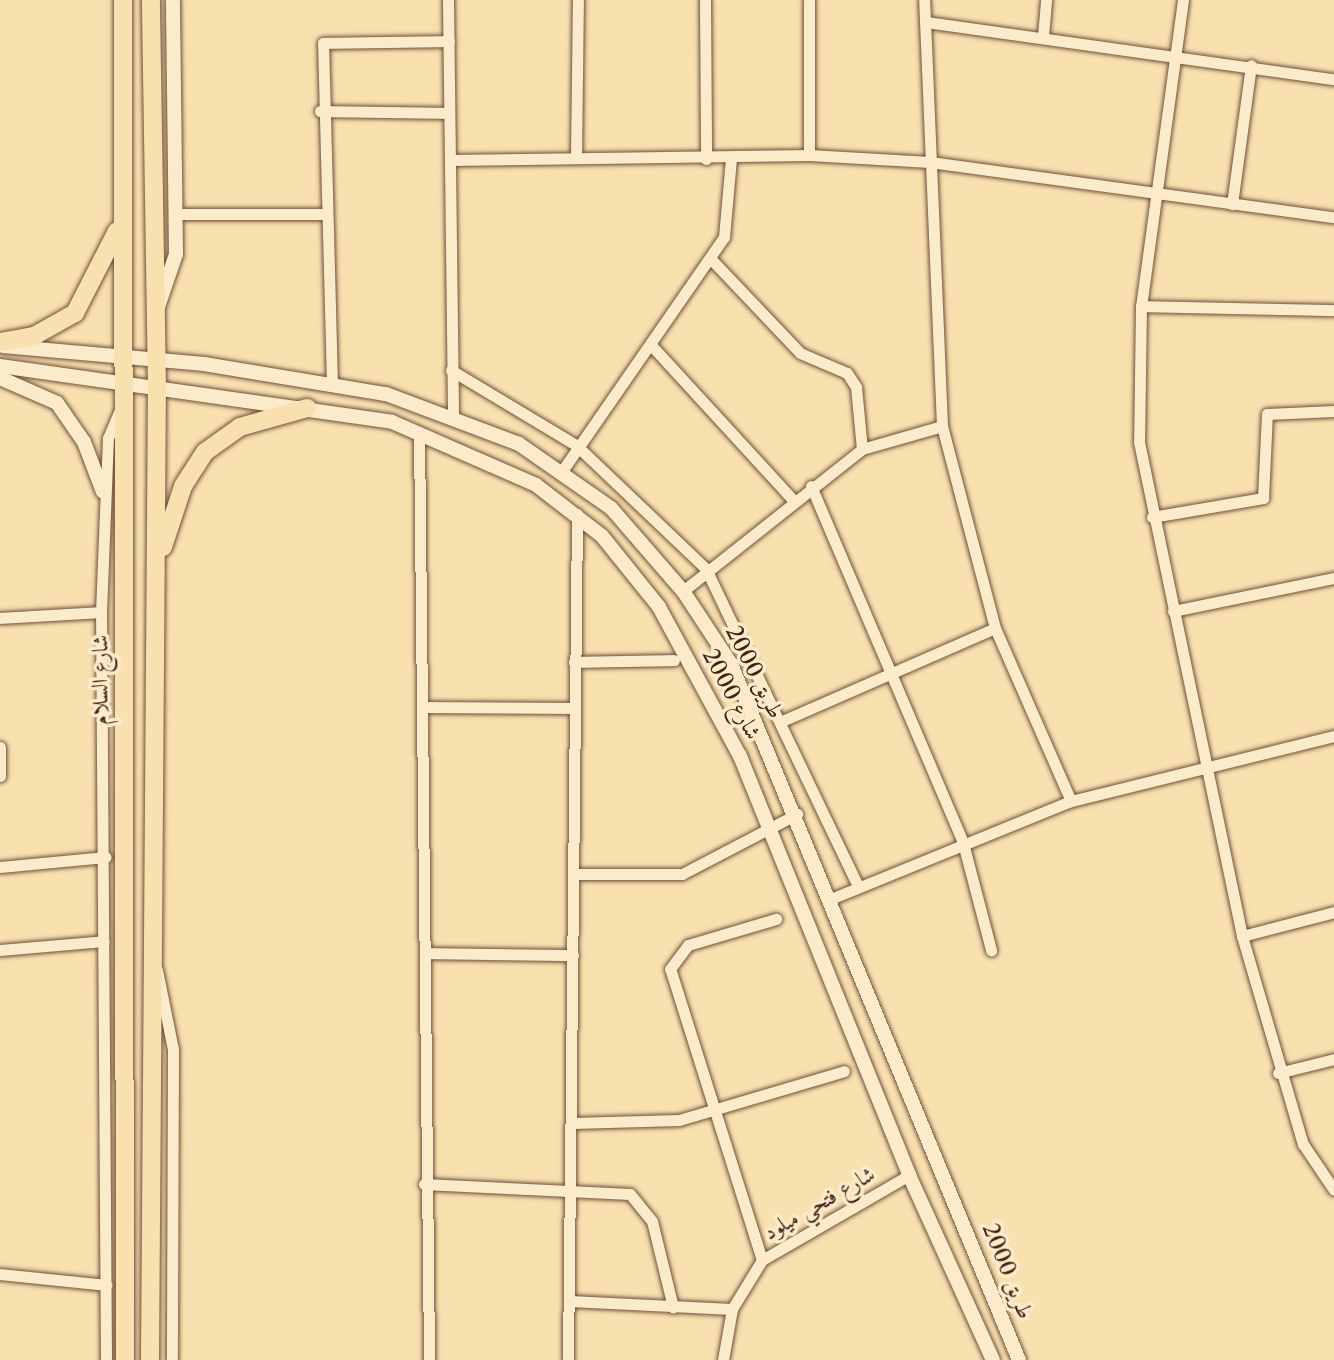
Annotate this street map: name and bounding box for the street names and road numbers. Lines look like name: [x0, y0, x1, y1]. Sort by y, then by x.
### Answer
street label: طريق 2000: [720, 621, 790, 723]
street label: شارع السلام: [87, 635, 113, 725]
street label: شارع 2000: [697, 644, 767, 744]
street label: شارع فتحي ميلود: [758, 1160, 880, 1246]
street label: طريق 2000: [977, 1219, 1039, 1323]

